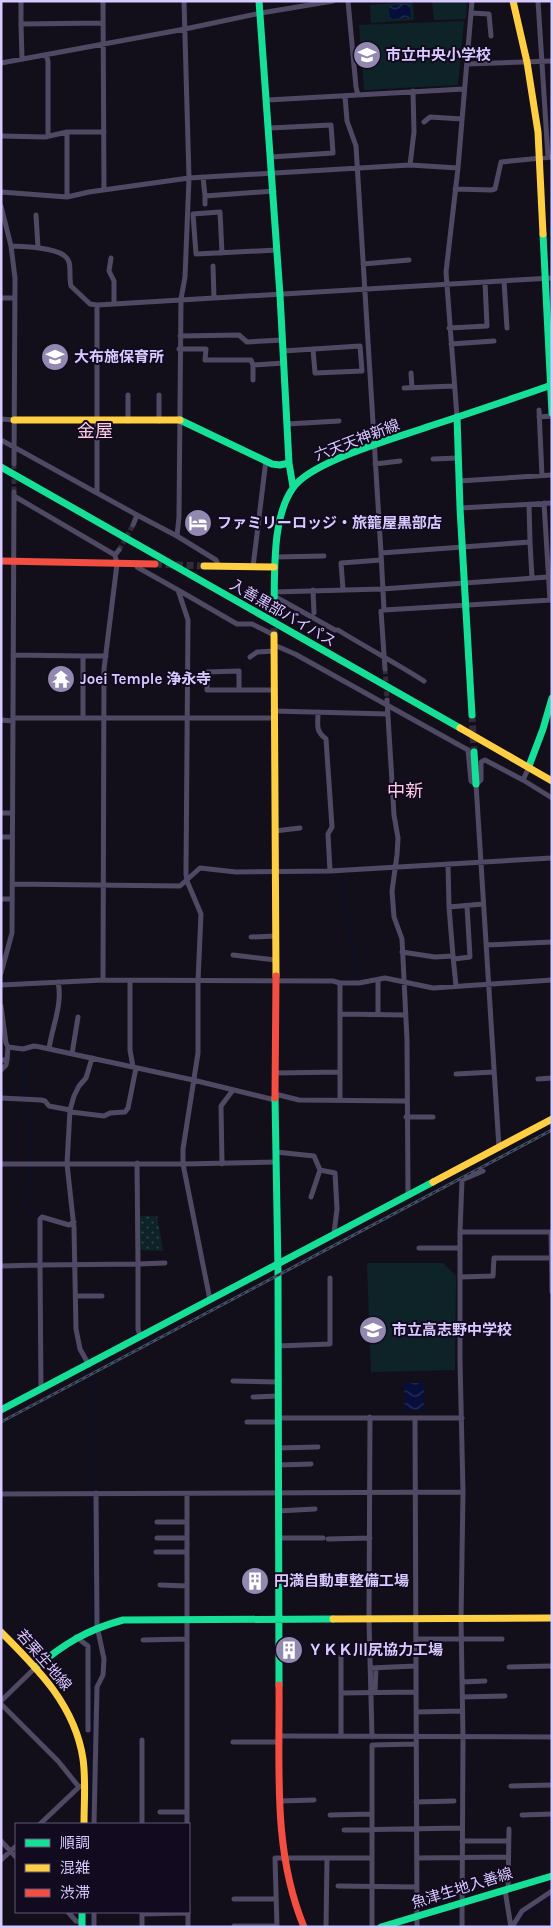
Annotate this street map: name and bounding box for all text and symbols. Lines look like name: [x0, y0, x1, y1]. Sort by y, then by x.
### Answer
school or university icon: 市立中央小学校: [352, 40, 382, 70]
place label: 市立中央小学校: [386, 46, 491, 64]
school or university icon: 大布施保育所: [40, 342, 70, 372]
place label: 大布施保育所: [74, 348, 164, 366]
street label: 六天天神新線: [312, 415, 402, 465]
district label: 金屋: [77, 420, 113, 442]
hotel icon: ファミリーロッジ・旅籠屋黒部店: [183, 508, 213, 538]
place label: ファミリーロッジ・旅籠屋黒部店: [217, 514, 442, 532]
street label: 入善黒部バイパス: [227, 575, 339, 651]
temple icon: Joei Temple 浄永寺: [46, 664, 76, 694]
place label: Joei Temple 浄永寺: [80, 670, 211, 688]
district label: 中新: [387, 780, 423, 802]
school or university icon: 市立高志野中学校: [358, 1315, 388, 1345]
place label: 市立高志野中学校: [392, 1321, 512, 1339]
building icon: 円満自動車整備工場: [240, 1566, 270, 1596]
place label: 円満自動車整備工場: [274, 1572, 409, 1590]
street label: 若栗生地線: [13, 1626, 75, 1694]
building icon: ＹＫＫ川尻協力工場: [274, 1635, 304, 1665]
place label: ＹＫＫ川尻協力工場: [308, 1641, 443, 1659]
legend: [15, 1823, 190, 1913]
text: 順調: [60, 1834, 90, 1852]
text: 混雑: [60, 1859, 90, 1877]
street label: 魚津生地入善線: [409, 1864, 515, 1912]
text: 渋滞: [60, 1884, 90, 1902]

